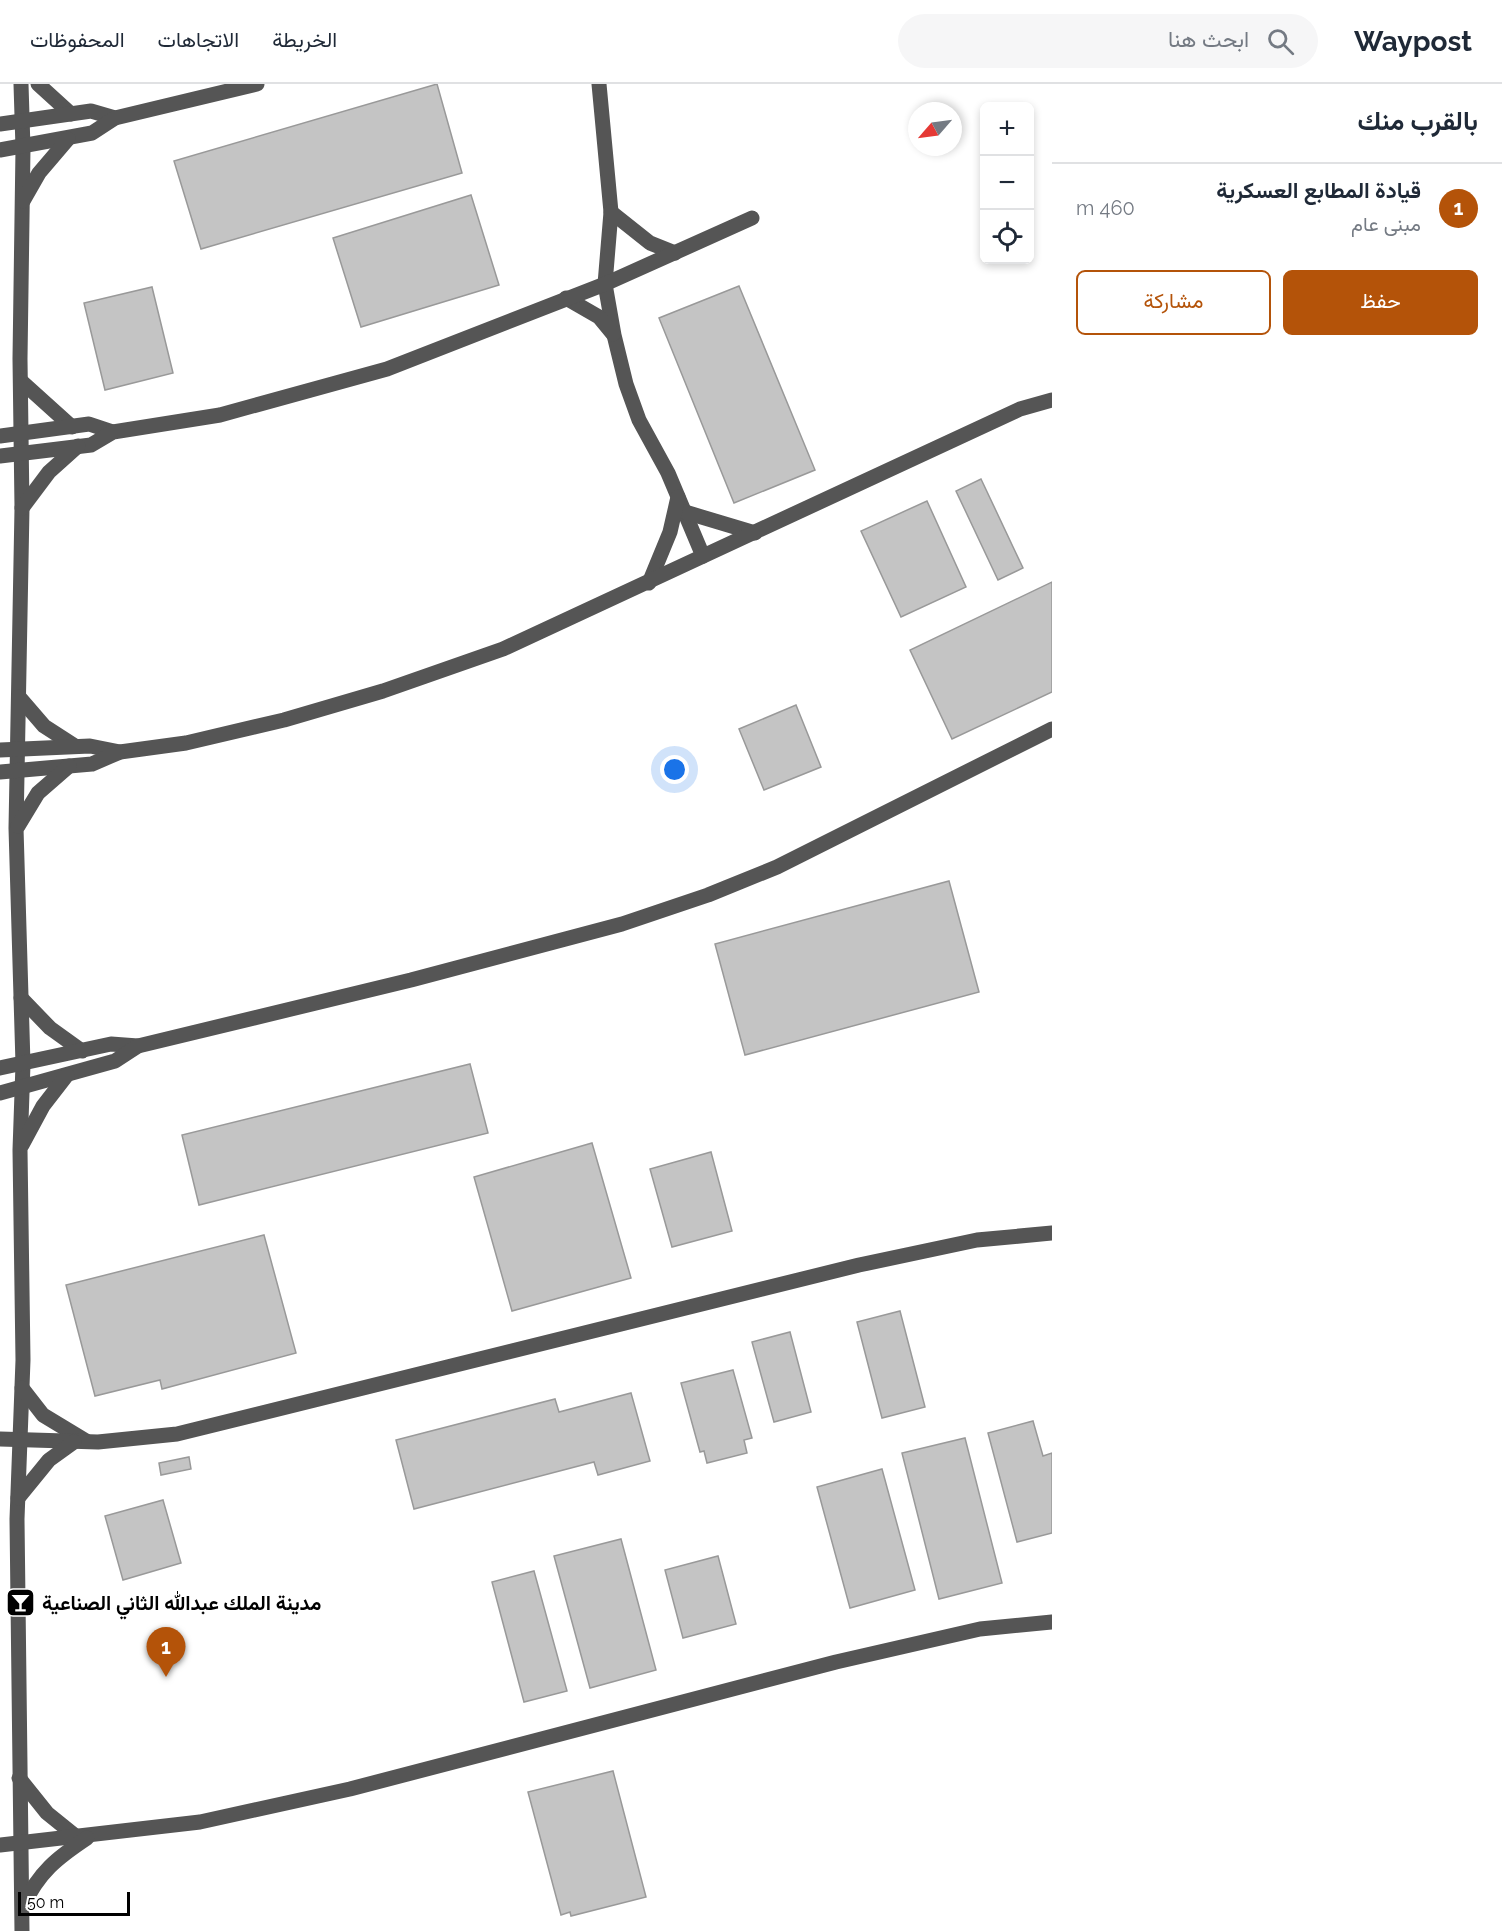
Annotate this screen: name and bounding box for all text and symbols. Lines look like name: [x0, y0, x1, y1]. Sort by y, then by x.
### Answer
search box: [898, 14, 1318, 68]
icon: search: [1264, 25, 1297, 58]
text: Waypost: [1354, 25, 1472, 58]
text: ابحث هنا: [1168, 26, 1249, 52]
text: المحفوظات: [30, 27, 125, 52]
text: الاتجاهات: [158, 27, 239, 52]
text: الخريطة: [272, 27, 337, 52]
north arrow: [908, 102, 962, 156]
map controls: [980, 102, 1034, 264]
button: +: [980, 102, 1034, 156]
text: بالقرب منك: [1358, 106, 1478, 136]
button: −: [980, 156, 1034, 210]
text: قيادة المطابع العسكرية: [1216, 177, 1421, 203]
text: 460 m: [1076, 196, 1135, 220]
text: 1: [1454, 196, 1463, 220]
button: locate: [980, 210, 1034, 264]
text: مبنى عام: [1351, 212, 1421, 236]
button: مشاركة: [1076, 270, 1271, 335]
button: حفظ: [1283, 270, 1478, 335]
your location: [660, 755, 689, 784]
bar icon: مدينة الملك عبدالله الثاني الصناعية: [5, 1587, 37, 1619]
place label: مدينة الملك عبدالله الثاني الصناعية: [42, 1591, 321, 1620]
pin: 1: [146, 1628, 186, 1677]
scale bar: [18, 1889, 130, 1916]
text: 50 m: [27, 1893, 64, 1912]

